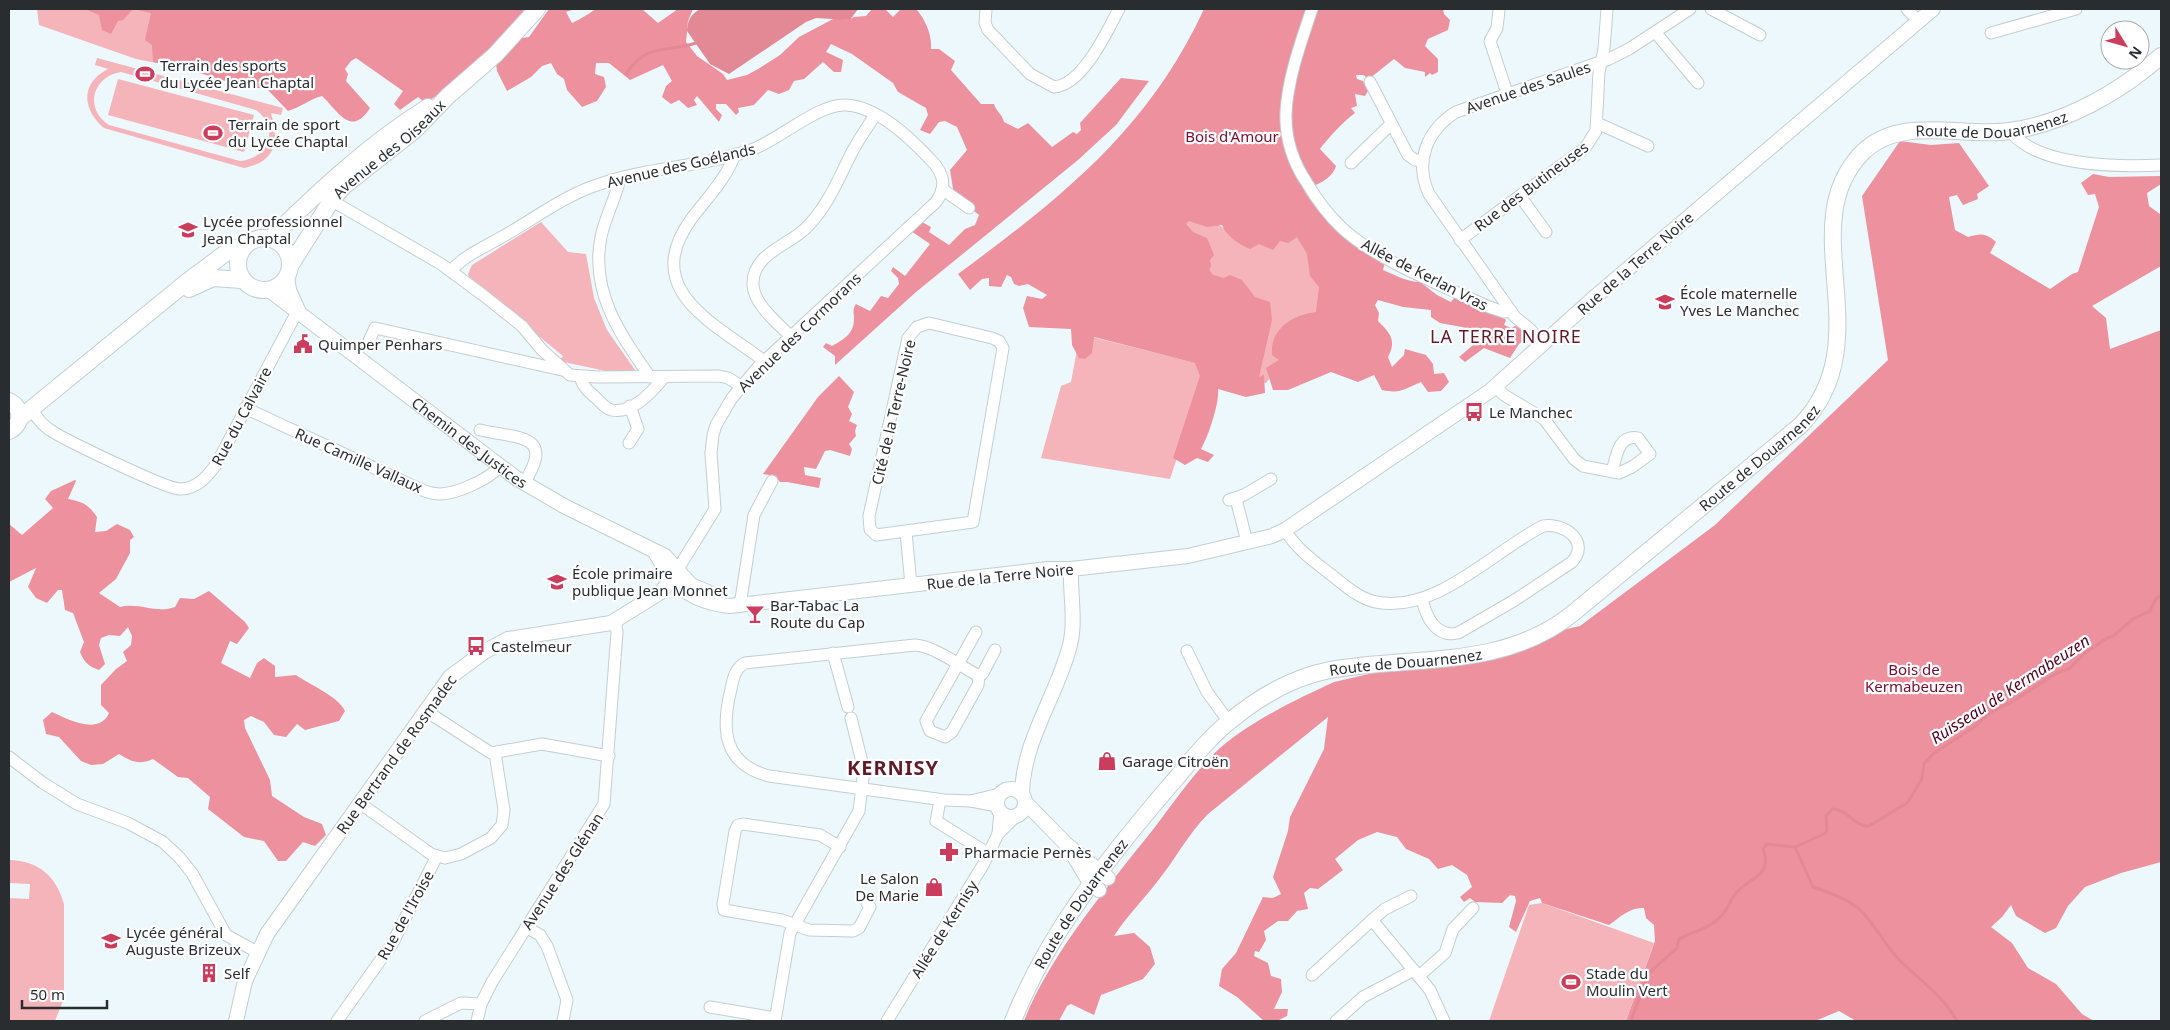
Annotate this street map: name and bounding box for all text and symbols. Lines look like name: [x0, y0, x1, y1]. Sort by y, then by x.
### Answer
north arrow: [2100, 20, 2150, 70]
text: N: [2125, 43, 2147, 63]
place label: Terrain des sports du Lycée Jean Chaptal: [160, 55, 314, 92]
street label: Avenue des Saules: [1463, 56, 1593, 118]
sports icon: Terrain des sports du Lycée Jean Chaptal: [134, 63, 156, 85]
street label: Avenue des Oiseaux: [328, 95, 449, 202]
street label: Route de Douarnenez: [1915, 106, 2070, 142]
place label: Terrain de sport du Lycée Chaptal: [228, 114, 348, 151]
sports icon: Terrain de sport du Lycée Chaptal: [202, 122, 224, 144]
park label: Bois d'Amour: [1185, 126, 1279, 146]
street label: Rue des Butineuses: [1470, 137, 1592, 235]
street label: Avenue des Goélands: [605, 138, 757, 192]
street label: Rue de la Terre Noire: [1573, 207, 1697, 319]
place label: Lycée professionnel Jean Chaptal: [201, 211, 343, 248]
school or university icon: Lycée professionnel Jean Chaptal: [177, 219, 199, 241]
street label: Allée de Kerlan Vras: [1358, 233, 1492, 315]
street label: Avenue des Cormorans: [733, 268, 865, 396]
place label: École maternelle Yves Le Manchec: [1680, 283, 1799, 320]
school or university icon: École maternelle Yves Le Manchec: [1654, 291, 1676, 313]
district label: LA TERRE NOIRE: [1430, 324, 1582, 348]
public building icon: Quimper Penhars: [292, 333, 314, 355]
place label: Quimper Penhars: [318, 334, 443, 354]
street label: Cité de la Terre-Noire: [867, 337, 919, 487]
street label: Rue du Calvaire: [206, 363, 276, 469]
street label: Chemin des Justices: [408, 392, 531, 492]
bus stop icon: Le Manchec: [1463, 401, 1485, 423]
street label: Route de Douarnenez: [1695, 401, 1824, 515]
place label: Le Manchec: [1489, 402, 1573, 422]
street label: Rue Camille Vallaux: [292, 423, 426, 497]
street label: Rue de la Terre Noire: [926, 558, 1074, 594]
place label: École primaire publique Jean Monnet: [572, 563, 728, 600]
school or university icon: École primaire publique Jean Monnet: [546, 571, 568, 593]
place label: Bar-Tabac La Route du Cap: [770, 595, 865, 632]
bar icon: Bar-Tabac La Route du Cap: [744, 603, 766, 625]
water label: Ruisseau de Kermabeuzen: [1926, 629, 2094, 749]
bus stop icon: Castelmeur: [465, 635, 487, 657]
place label: Castelmeur: [491, 636, 572, 656]
street label: Route de Douarnenez: [1328, 644, 1484, 680]
park label: Bois de Kermabeuzen: [1865, 659, 1963, 696]
street label: Rue Bertrand de Rosmadec: [331, 670, 461, 838]
shop icon: Garage Citroën: [1096, 750, 1118, 772]
place label: Garage Citroën: [1122, 751, 1229, 771]
district label: KERNISY: [847, 754, 939, 781]
street label: Avenue des Glénan: [517, 809, 607, 933]
street label: Route de Douarnenez: [1029, 834, 1132, 972]
pharmacy icon: Pharmacie Pernès: [938, 841, 960, 863]
place label: Pharmacie Pernès: [964, 842, 1091, 862]
street label: Rue de l'Iroise: [372, 867, 438, 963]
place label: Le Salon De Marie: [855, 868, 919, 905]
street label: Allée de Kernisy: [906, 876, 982, 982]
shop icon: Le Salon De Marie: [923, 876, 945, 898]
place label: Lycée général Auguste Brizeux: [126, 922, 241, 959]
school or university icon: Lycée général Auguste Brizeux: [100, 930, 122, 952]
building icon: Self: [198, 962, 220, 984]
place label: Self: [224, 963, 251, 983]
place label: Stade du Moulin Vert: [1586, 963, 1668, 1000]
sports icon: Stade du Moulin Vert: [1560, 971, 1582, 993]
scale bar: [22, 978, 108, 1010]
text: 50 m: [30, 984, 65, 1004]

